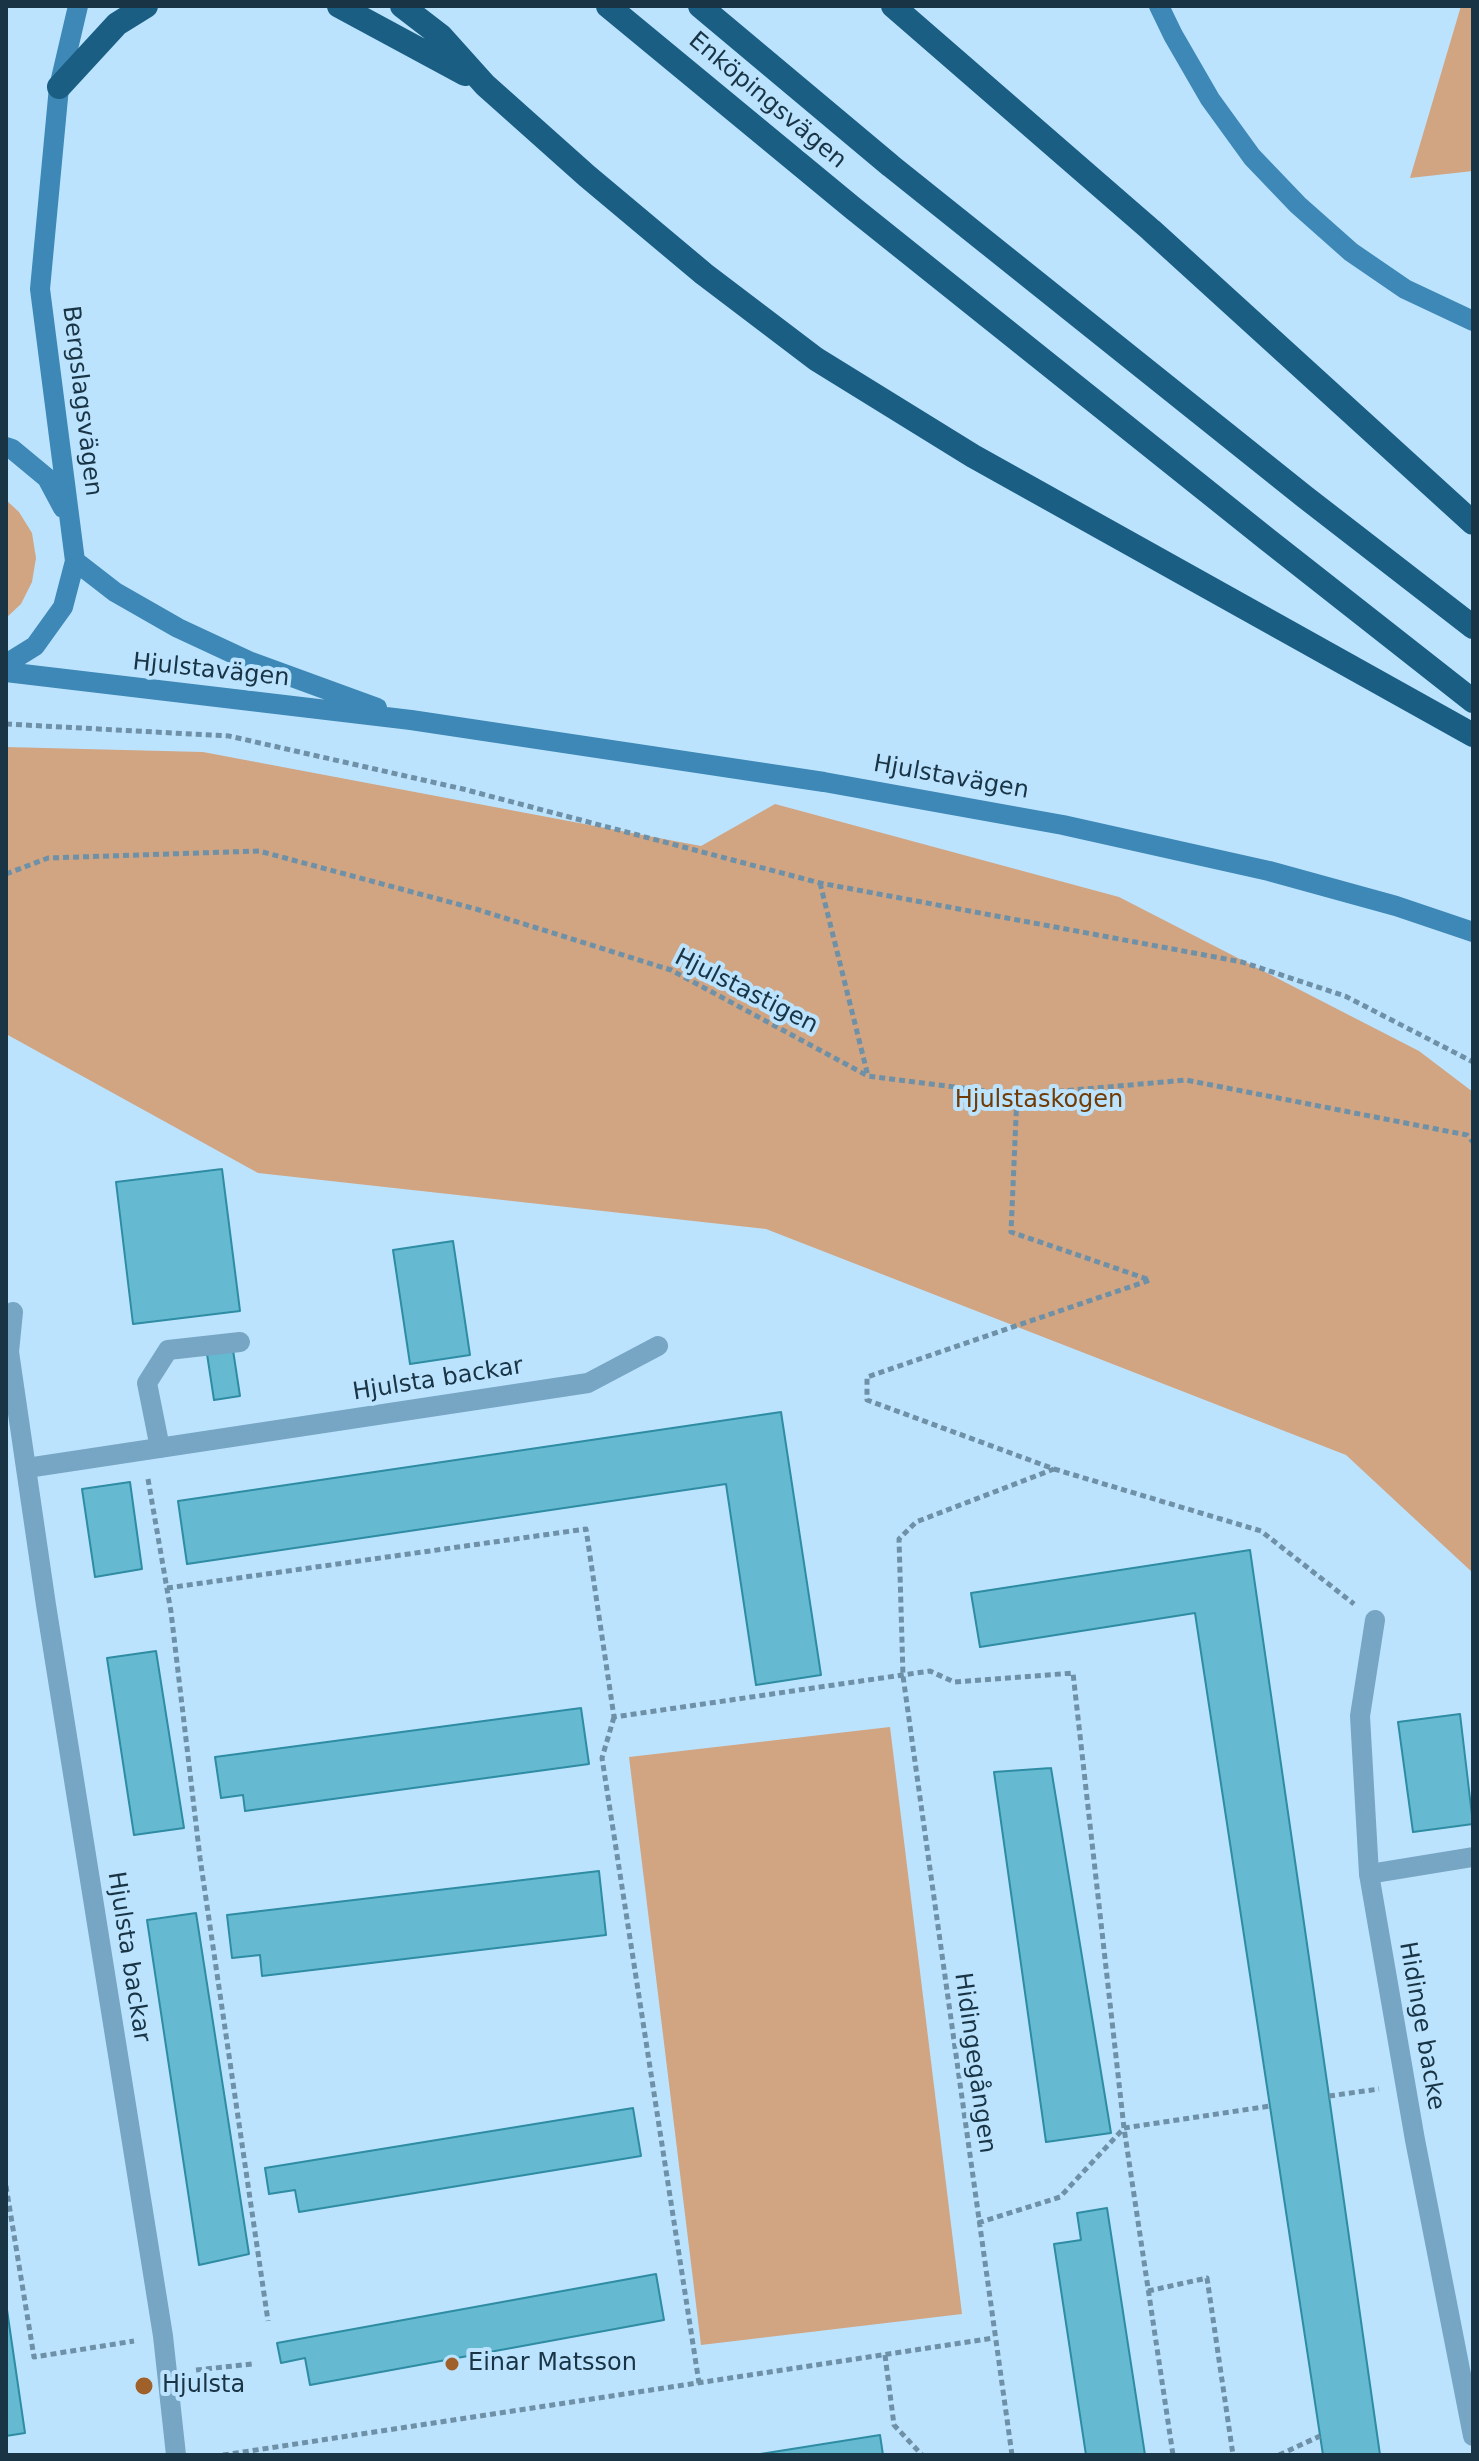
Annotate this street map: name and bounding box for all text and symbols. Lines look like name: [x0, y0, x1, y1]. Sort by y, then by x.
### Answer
street label: Enköpingsvägen: [682, 27, 852, 175]
street label: Bergslagsvägen: [55, 304, 107, 498]
street label: Hjulstavägen: [131, 648, 291, 694]
street label: Hjulstavägen: [871, 750, 1031, 806]
street label: Hjulstastigen: [670, 944, 822, 1040]
park label: Hjulstaskogen: [955, 1087, 1123, 1115]
street label: Hjulsta backar: [351, 1352, 525, 1408]
street label: Hjulsta backar: [100, 1870, 156, 2044]
street label: Hidinge backe: [1392, 1940, 1450, 2112]
street label: Hidingegången: [947, 1971, 1001, 2155]
place label: Einar Matsson: [468, 2350, 637, 2378]
marker: Einar Matsson: [443, 2355, 461, 2373]
place label: Hjulsta: [162, 2372, 245, 2400]
marker: Hjulsta: [133, 2375, 155, 2397]

